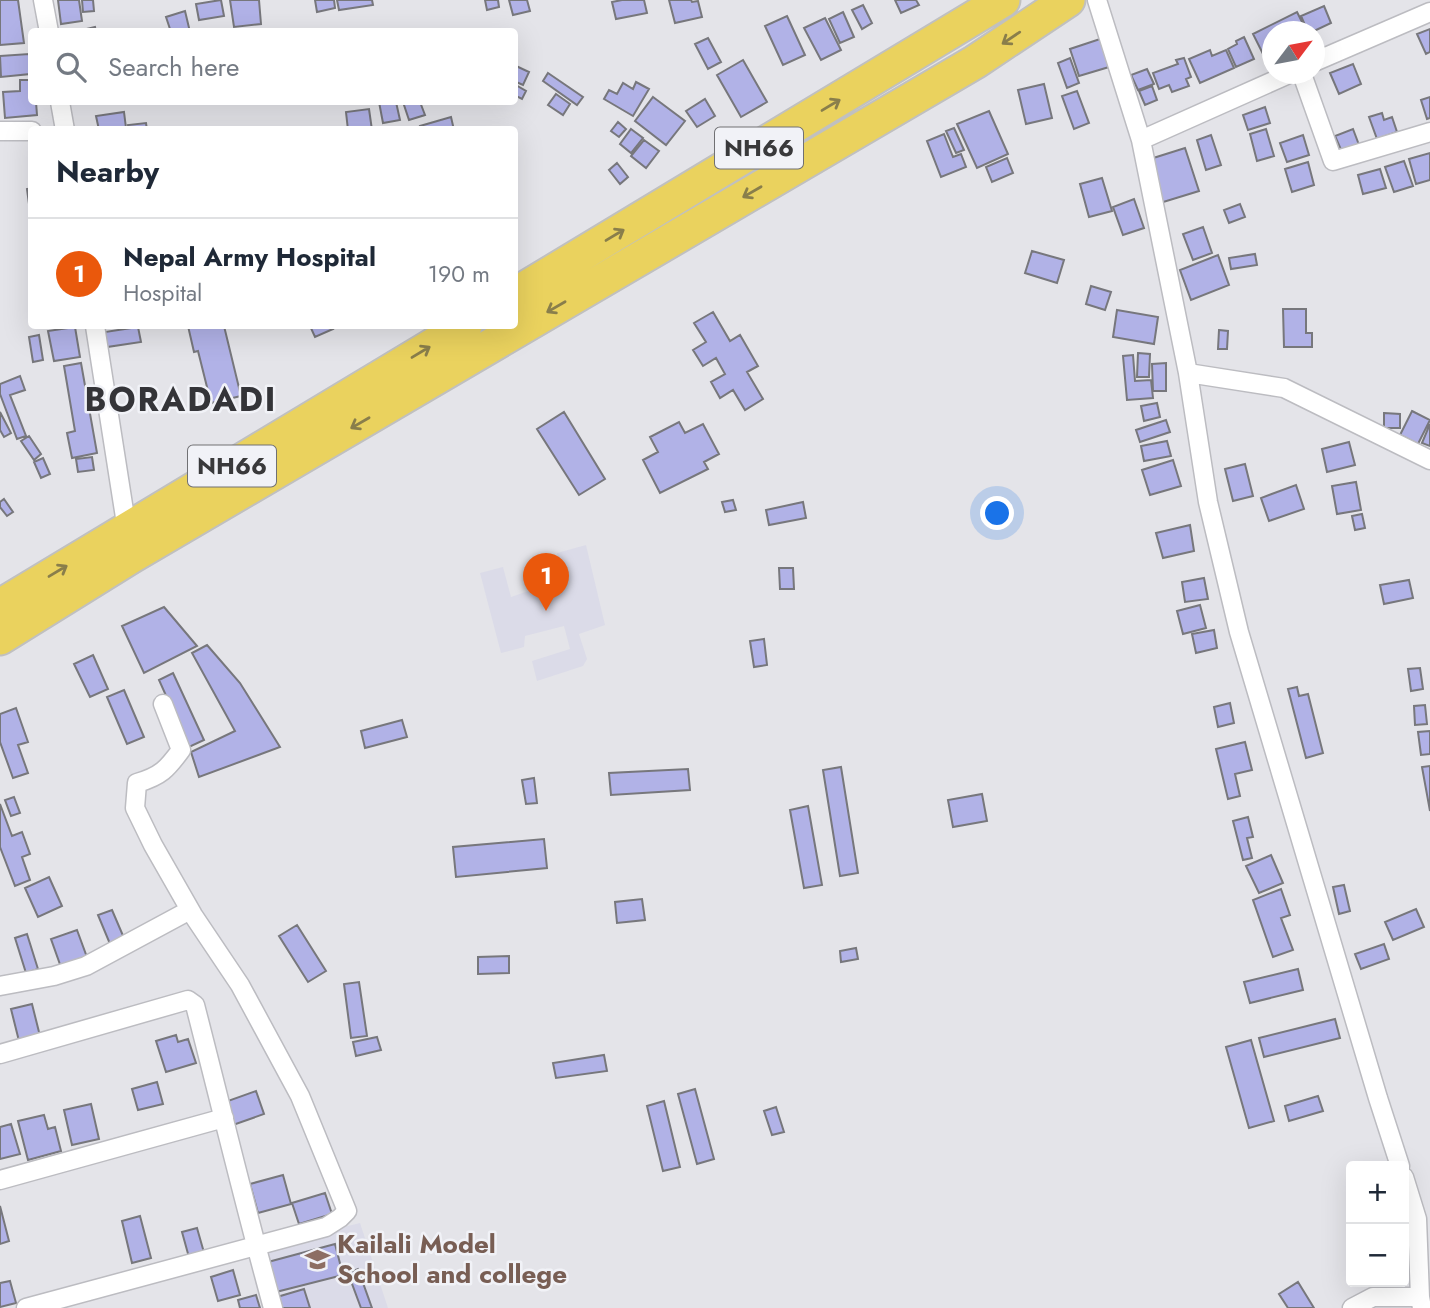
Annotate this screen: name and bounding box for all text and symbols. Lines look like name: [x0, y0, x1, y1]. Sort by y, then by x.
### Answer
north arrow: [1262, 21, 1325, 84]
search box: [28, 28, 518, 105]
one-way arrow: [1001, 31, 1021, 45]
icon: search: [52, 48, 90, 86]
text: Search here: [108, 48, 240, 86]
one-way arrow: [820, 97, 840, 111]
road number: NH66: [715, 128, 803, 168]
text: Nearby: [56, 150, 159, 193]
one-way arrow: [743, 185, 763, 199]
one-way arrow: [604, 227, 624, 241]
text: Nepal Army Hospital: [123, 238, 376, 276]
text: 1: [73, 257, 85, 291]
text: 190 m: [428, 257, 490, 291]
text: Hospital: [123, 276, 202, 310]
one-way arrow: [547, 301, 567, 315]
one-way arrow: [410, 345, 430, 359]
district label: BORADADI: [85, 376, 277, 423]
one-way arrow: [350, 416, 370, 430]
road number: NH66: [188, 446, 276, 486]
your location: [980, 496, 1014, 530]
pin: 1: [523, 553, 569, 611]
one-way arrow: [48, 564, 68, 578]
map controls: [1346, 1161, 1409, 1287]
button: +: [1346, 1161, 1409, 1224]
button: −: [1346, 1224, 1409, 1287]
place label: Kailali Model School and college: [337, 1225, 567, 1293]
school or university icon: Kailali Model School and college: [303, 1245, 331, 1273]

